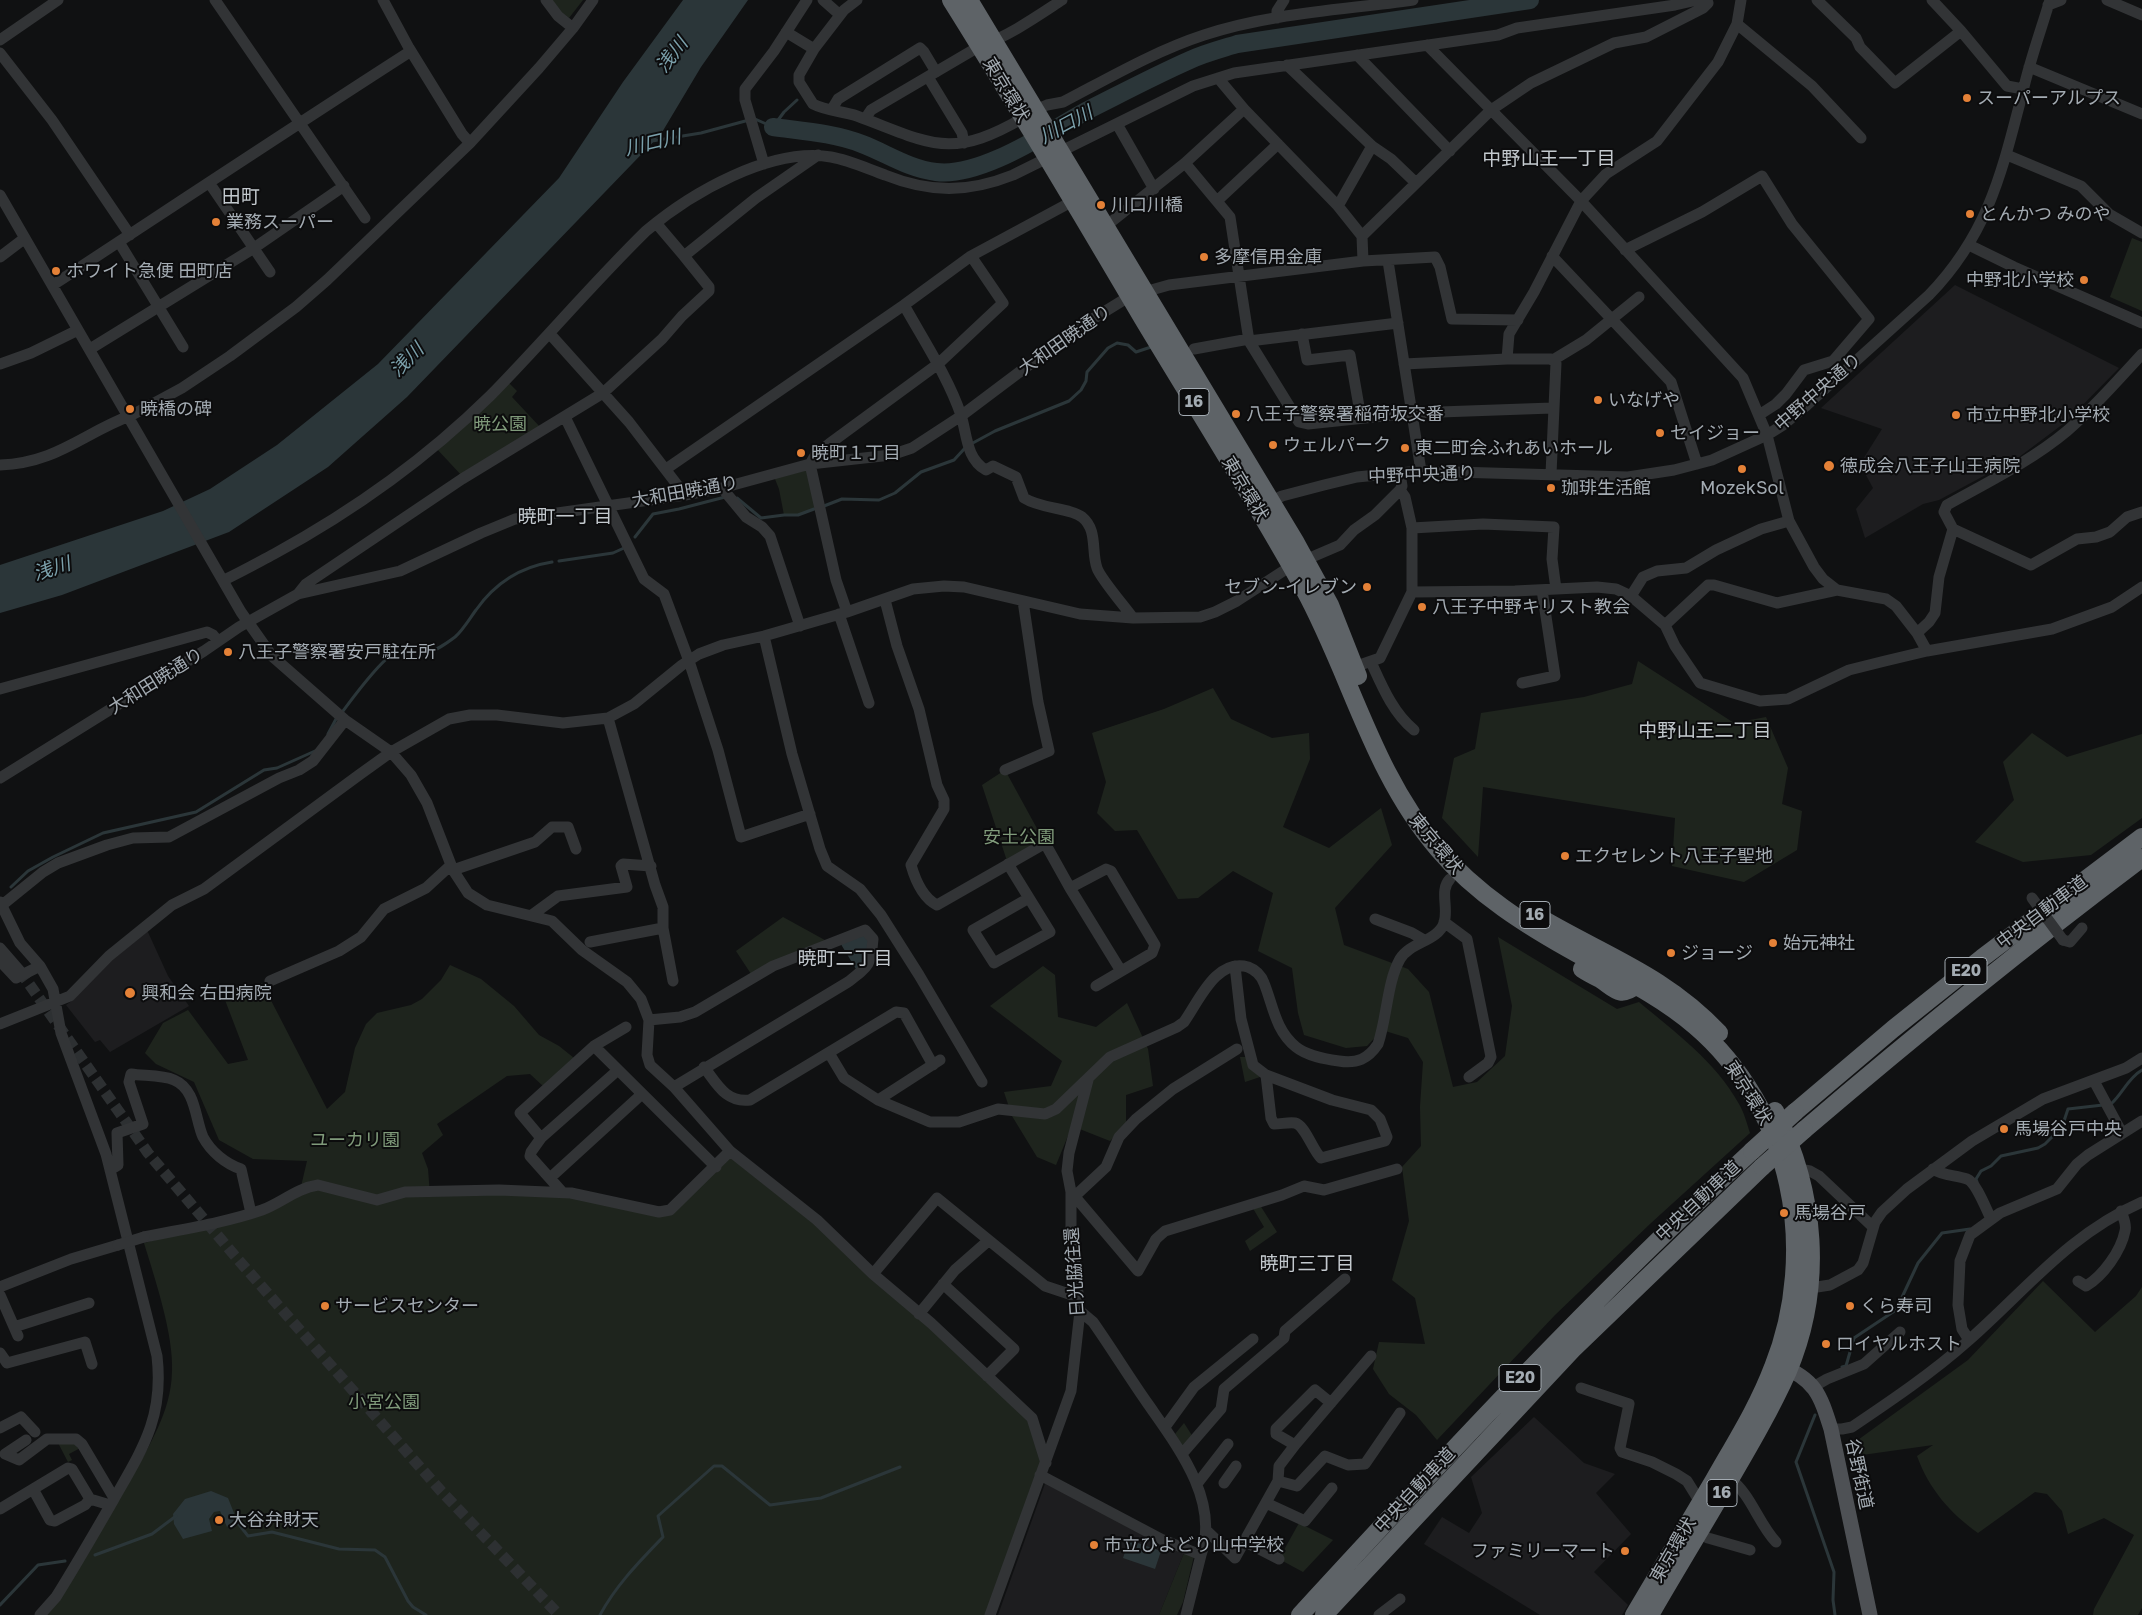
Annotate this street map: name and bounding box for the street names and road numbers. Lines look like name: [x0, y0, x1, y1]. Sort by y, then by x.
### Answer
street label: 東京環状: [978, 54, 1034, 126]
street label: 大和田暁通り: [1015, 300, 1115, 380]
street label: 中野中央通り: [1770, 348, 1866, 436]
road number: 16: [1179, 388, 1209, 416]
street label: 東京環状: [1217, 453, 1273, 525]
street label: 中野中央通り: [1368, 462, 1476, 488]
street label: 大和田暁通り: [630, 472, 740, 512]
street label: 大和田暁通り: [104, 643, 208, 719]
street label: 東京環状: [1405, 809, 1467, 879]
street label: 中央自動車道: [1992, 871, 2092, 953]
road number: 16: [1520, 902, 1550, 928]
road number: E20: [1945, 958, 1987, 984]
street label: 東京環状: [1720, 1057, 1776, 1129]
street label: 中央自動車道: [1651, 1156, 1745, 1246]
street label: 日光脇往還: [1061, 1226, 1089, 1318]
road number: E20: [1499, 1365, 1541, 1392]
street label: 谷野街道: [1841, 1437, 1877, 1511]
street label: 中央自動車道: [1370, 1443, 1460, 1537]
road number: 16: [1707, 1480, 1737, 1506]
street label: 東京環状: [1646, 1513, 1700, 1587]

